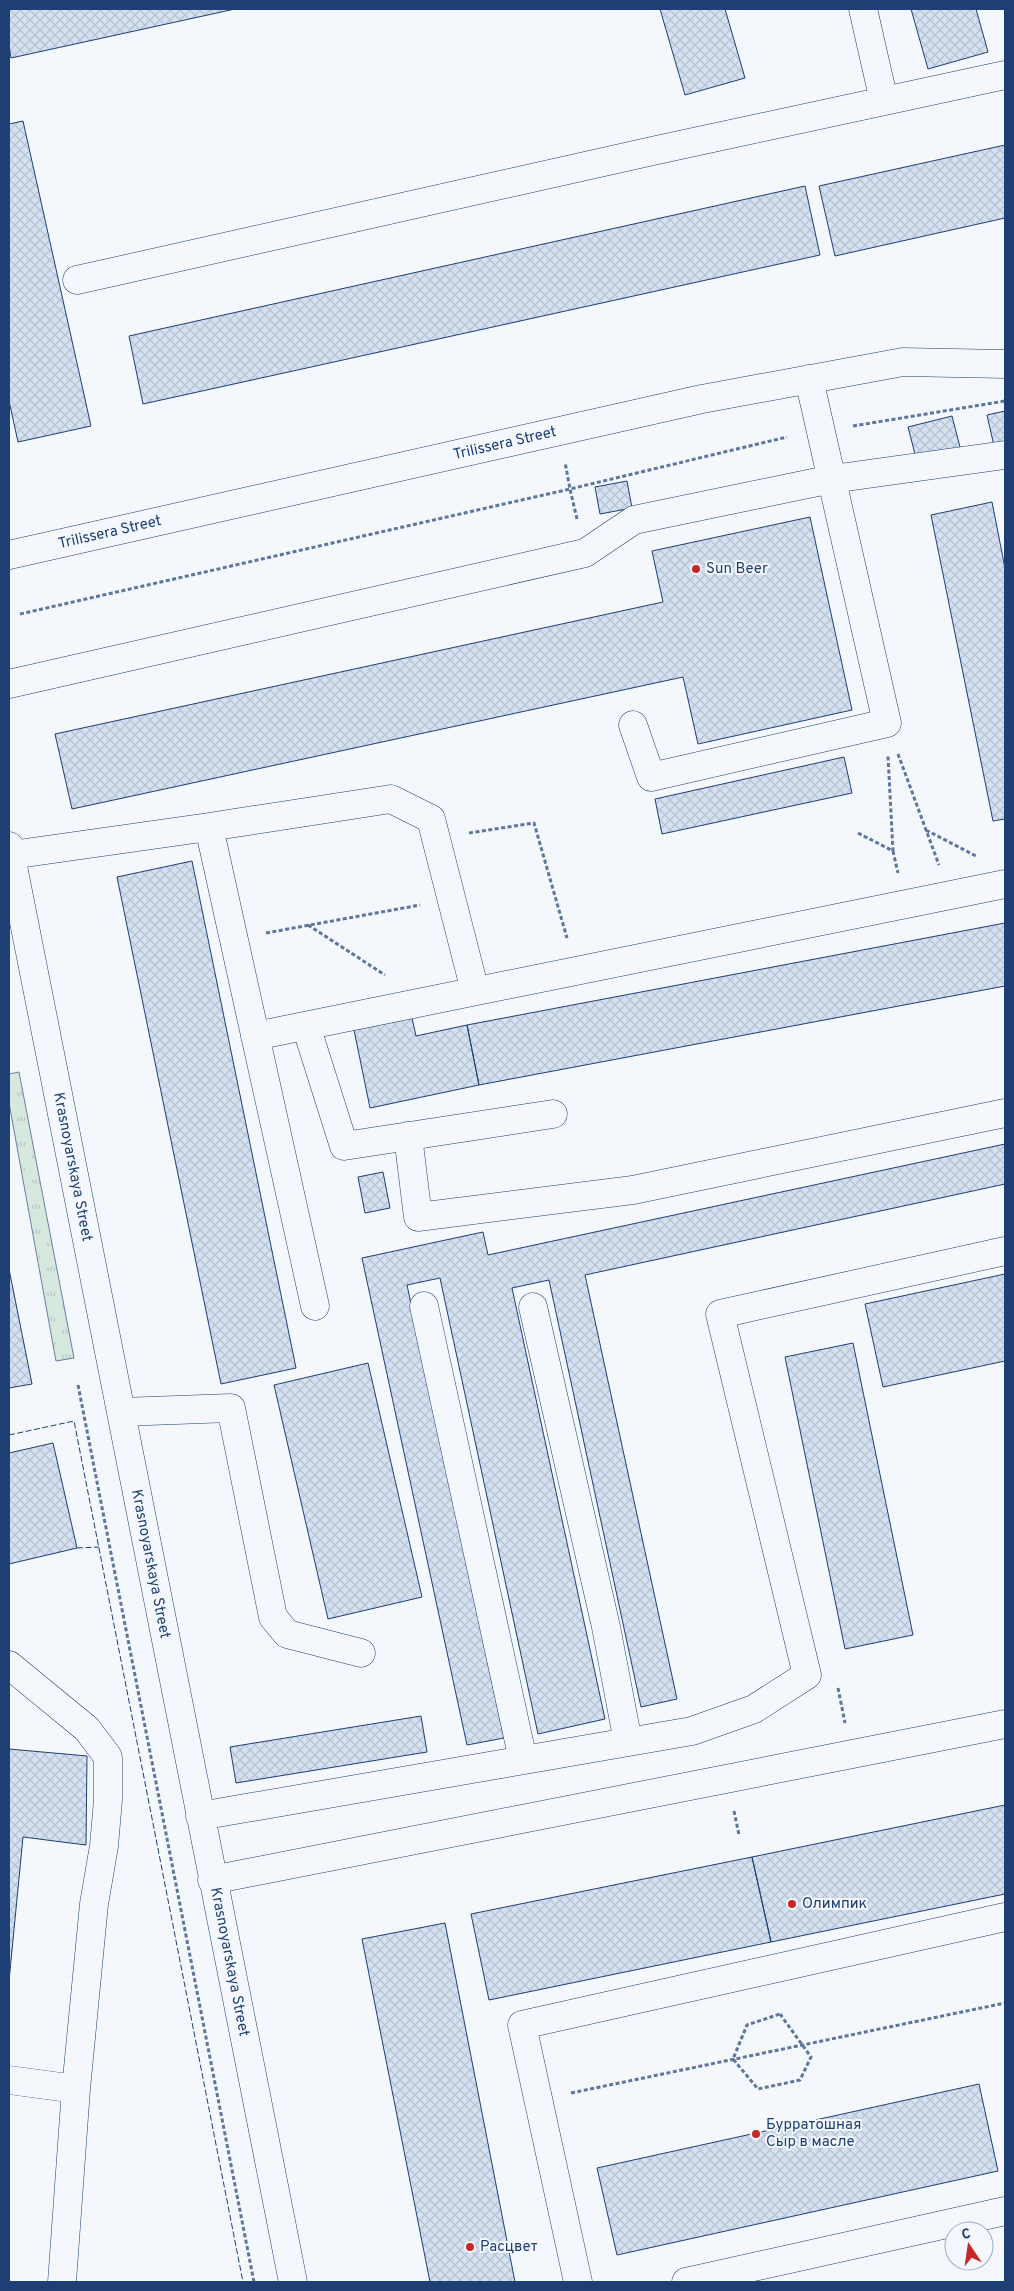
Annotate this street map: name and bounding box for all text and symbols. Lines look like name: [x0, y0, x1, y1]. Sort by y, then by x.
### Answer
street label: Trilissera Street: [452, 423, 558, 465]
street label: Trilissera Street: [57, 512, 163, 554]
place label: Sun Beer: [706, 560, 768, 579]
marker: Sun Beer: [690, 563, 702, 575]
street label: Krasnoyarskaya Street: [48, 1091, 96, 1243]
street label: Krasnoyarskaya Street: [126, 1488, 174, 1640]
street label: Krasnoyarskaya Street: [205, 1886, 253, 2038]
place label: Олимпик: [802, 1895, 867, 1914]
marker: Олимпик: [786, 1898, 798, 1910]
place label: Бурратошная Сыр в масле: [766, 2116, 861, 2152]
marker: Бурратошная Сыр в масле: [750, 2128, 762, 2140]
north arrow: [944, 2221, 994, 2271]
text: С: [960, 2225, 973, 2244]
place label: Расцвет: [480, 2238, 538, 2257]
marker: Расцвет: [464, 2241, 476, 2253]

